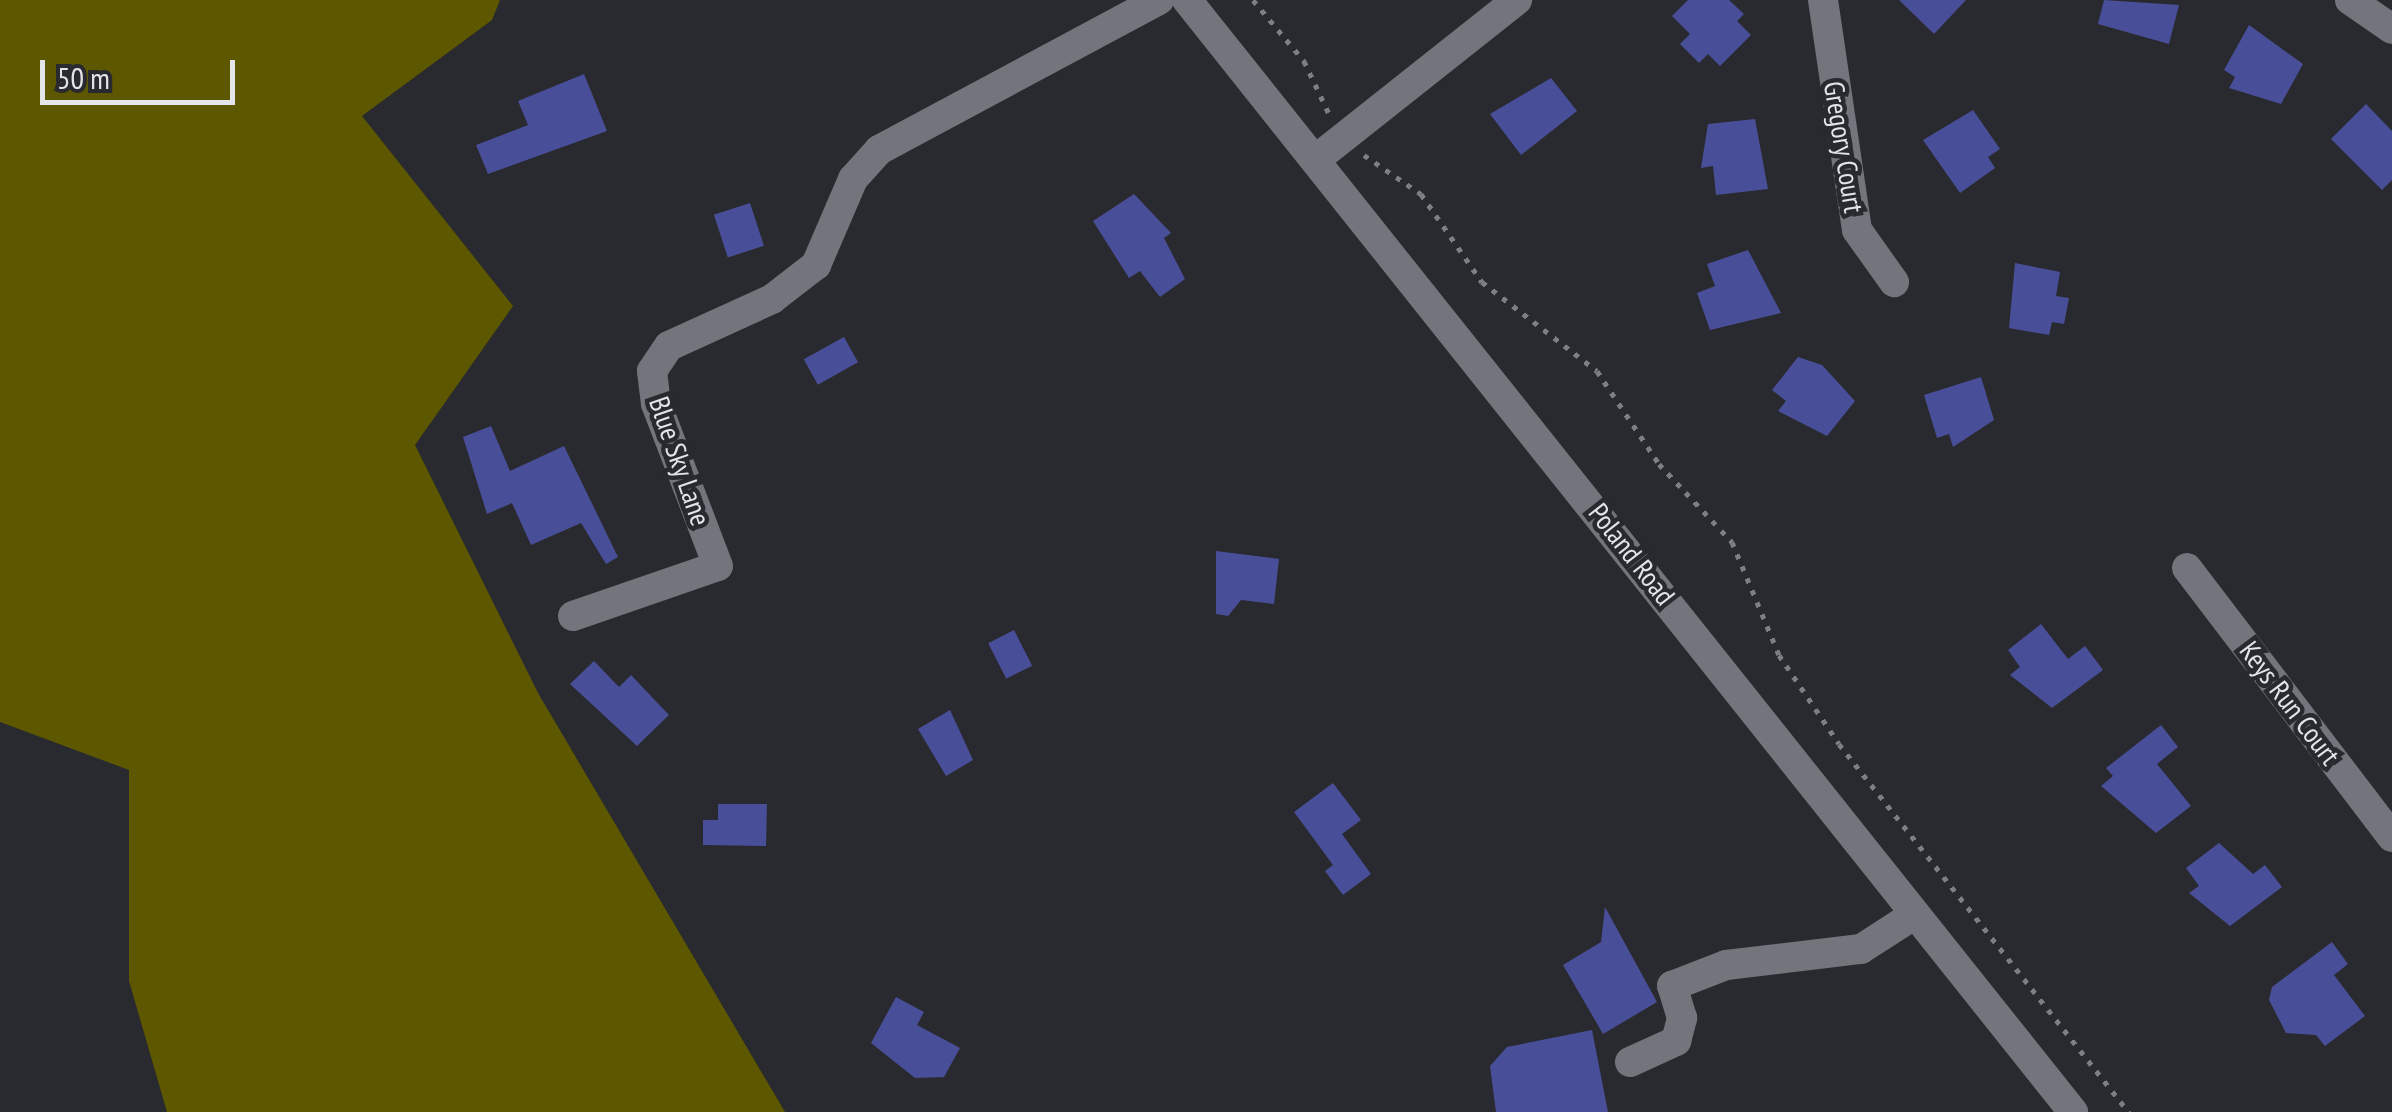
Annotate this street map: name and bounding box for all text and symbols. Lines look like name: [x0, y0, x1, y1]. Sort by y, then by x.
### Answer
scale bar: [45, 40, 240, 102]
text: 50 m: [57, 58, 110, 97]
street label: Gregory Court: [1817, 78, 1871, 216]
street label: Blue Sky Lane: [642, 392, 718, 530]
street label: Poland Road: [1582, 496, 1682, 612]
street label: Keys Run Court: [2233, 635, 2347, 771]

